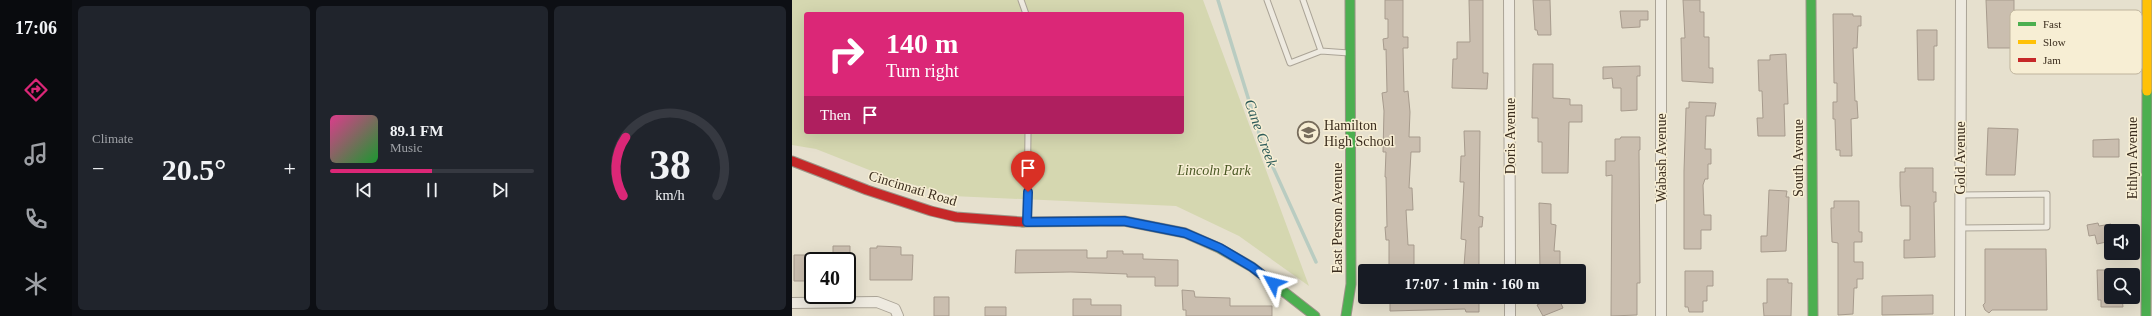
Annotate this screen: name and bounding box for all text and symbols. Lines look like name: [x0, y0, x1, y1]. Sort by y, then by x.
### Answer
legend: [2010, 10, 2142, 74]
text: 17:06: [15, 18, 57, 38]
text: Fast: [2043, 18, 2061, 30]
icon: right: [820, 28, 872, 80]
text: 140 m: [886, 28, 958, 59]
text: Slow: [2043, 36, 2066, 48]
text: Jam: [2043, 54, 2061, 66]
text: Turn right: [886, 61, 959, 81]
icon: directions: [22, 76, 50, 104]
water label: Cane Creek: [1241, 97, 1281, 169]
street label: Doris Avenue: [1503, 98, 1518, 174]
icon: arrive: [859, 104, 881, 126]
text: Then: [820, 107, 851, 123]
street label: Wabash Avenue: [1654, 113, 1669, 203]
street label: Ethlyn Avenue: [2125, 117, 2140, 199]
place label: Hamilton High School: [1324, 118, 1395, 149]
street label: South Avenue: [1791, 119, 1806, 197]
school or university icon: Hamilton High School: [1296, 120, 1322, 146]
street label: Gold Avenue: [1953, 121, 1968, 195]
text: 89.1 FM: [390, 123, 443, 139]
text: Climate: [92, 131, 133, 146]
icon: music: [22, 140, 50, 168]
text: Music: [390, 140, 423, 155]
text: 38: [649, 142, 691, 188]
pin: [1011, 151, 1045, 192]
text: 20.5°: [162, 153, 226, 186]
text: −: [92, 156, 104, 181]
text: +: [284, 156, 296, 181]
icon: arrive: [1017, 157, 1039, 179]
park label: Lincoln Park: [1176, 163, 1252, 178]
street label: East Person Avenue: [1330, 163, 1345, 273]
street label: Cincinnati Road: [867, 168, 959, 209]
icon: previous: [353, 179, 375, 201]
icon: pause: [421, 179, 443, 201]
icon: next: [489, 179, 511, 201]
text: km/h: [655, 187, 685, 203]
icon: phone: [22, 205, 50, 233]
map controls: [2104, 224, 2140, 304]
button: sound: [2104, 224, 2140, 260]
speed limit sign: 40: [804, 252, 856, 304]
position arrow: [1252, 262, 1294, 304]
button: search: [2104, 268, 2140, 304]
icon: climate: [22, 270, 50, 298]
text: 17:07 · 1 min · 160 m: [1405, 276, 1540, 292]

